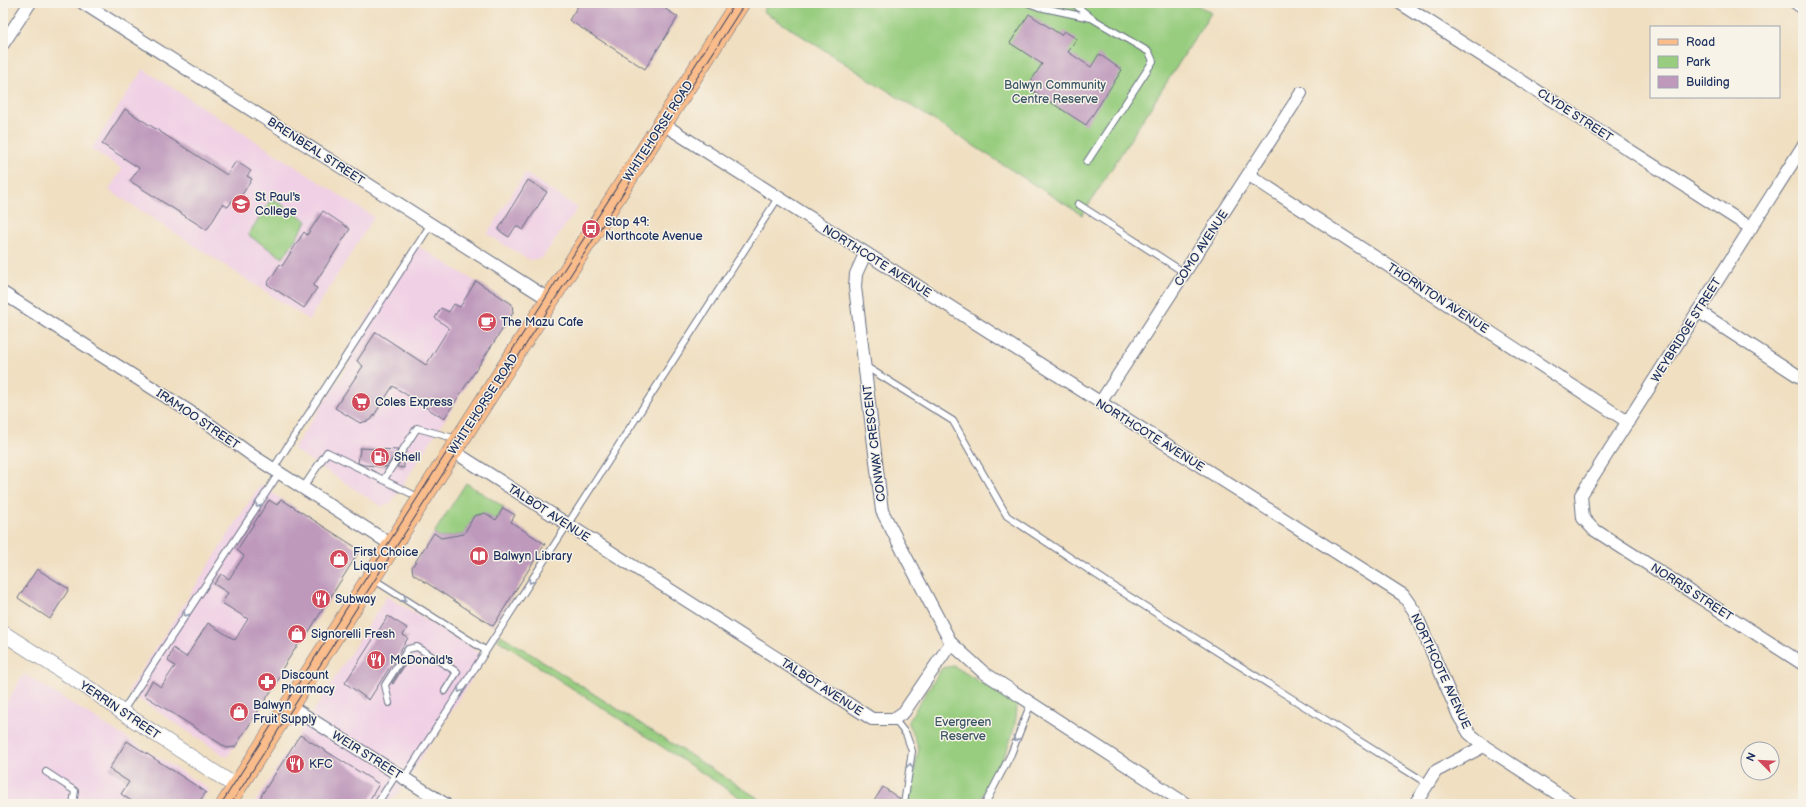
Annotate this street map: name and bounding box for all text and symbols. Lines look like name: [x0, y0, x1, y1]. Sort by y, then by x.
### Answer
legend: [1650, 26, 1780, 98]
text: Road: [1686, 35, 1715, 50]
text: Park: [1686, 55, 1710, 70]
text: Building: [1686, 75, 1730, 90]
street label: WHITEHORSE ROAD: [620, 78, 697, 184]
park label: Balwyn Community Centre Reserve: [1004, 78, 1107, 107]
street label: CLYDE STREET: [1534, 85, 1616, 146]
street label: BRENBEAL STREET: [264, 114, 368, 189]
place label: St Paul's College: [255, 190, 300, 219]
school or university icon: St Paul's College: [230, 193, 252, 215]
street label: COMO AVENUE: [1171, 207, 1232, 289]
place label: Stop 49: Northcote Avenue: [605, 215, 703, 244]
bus stop icon: Stop 49: Northcote Avenue: [580, 218, 602, 240]
street label: NORTHCOTE AVENUE: [820, 222, 934, 301]
street label: THORNTON AVENUE: [1384, 260, 1491, 337]
street label: WEYBRIDGE STREET: [1648, 274, 1725, 385]
cafe icon: The Mazu Cafe: [476, 311, 498, 333]
place label: The Mazu Cafe: [501, 315, 583, 330]
street label: WHITEHORSE ROAD: [445, 351, 522, 457]
street label: CONWAY CRESCENT: [860, 383, 889, 502]
street label: IRAMOO STREET: [153, 386, 243, 453]
supermarket icon: Coles Express: [350, 391, 372, 413]
place label: Coles Express: [375, 395, 453, 410]
street label: NORTHCOTE AVENUE: [1093, 396, 1207, 475]
fuel station icon: Shell: [369, 446, 391, 468]
place label: Shell: [394, 450, 420, 465]
street label: TALBOT AVENUE: [505, 481, 593, 546]
one-way arrow: [255, 501, 262, 508]
place label: First Choice Liquor: [353, 545, 418, 574]
library icon: Balwyn Library: [468, 545, 490, 567]
shop icon: First Choice Liquor: [328, 548, 350, 570]
place label: Balwyn Library: [493, 549, 573, 564]
street label: NORRIS STREET: [1648, 560, 1736, 625]
one-way arrow: [529, 576, 536, 583]
restaurant icon: Subway: [310, 588, 332, 610]
place label: Subway: [335, 592, 376, 607]
one-way arrow: [400, 594, 407, 601]
one-way arrow: [183, 610, 191, 617]
street label: NORTHCOTE AVENUE: [1407, 611, 1474, 731]
shop icon: Signorelli Fresh: [286, 623, 308, 645]
place label: Signorelli Fresh: [311, 627, 395, 642]
restaurant icon: McDonald's: [365, 649, 387, 671]
place label: McDonald's: [390, 653, 453, 668]
street label: TALBOT AVENUE: [778, 655, 866, 720]
place label: Discount Pharmacy: [281, 668, 335, 697]
pharmacy icon: Discount Pharmacy: [256, 671, 278, 693]
street label: YERRIN STREET: [76, 677, 163, 743]
one-way arrow: [458, 685, 465, 692]
place label: Balwyn Fruit Supply: [253, 698, 317, 727]
shop icon: Balwyn Fruit Supply: [228, 701, 250, 723]
park label: Evergreen Reserve: [935, 715, 992, 744]
street label: WEIR STREET: [329, 728, 405, 783]
one-way arrow: [1013, 736, 1021, 743]
north arrow: [1740, 741, 1780, 781]
text: N: [1744, 751, 1759, 764]
restaurant icon: KFC: [284, 753, 306, 775]
place label: KFC: [309, 757, 333, 772]
one-way arrow: [905, 763, 914, 769]

